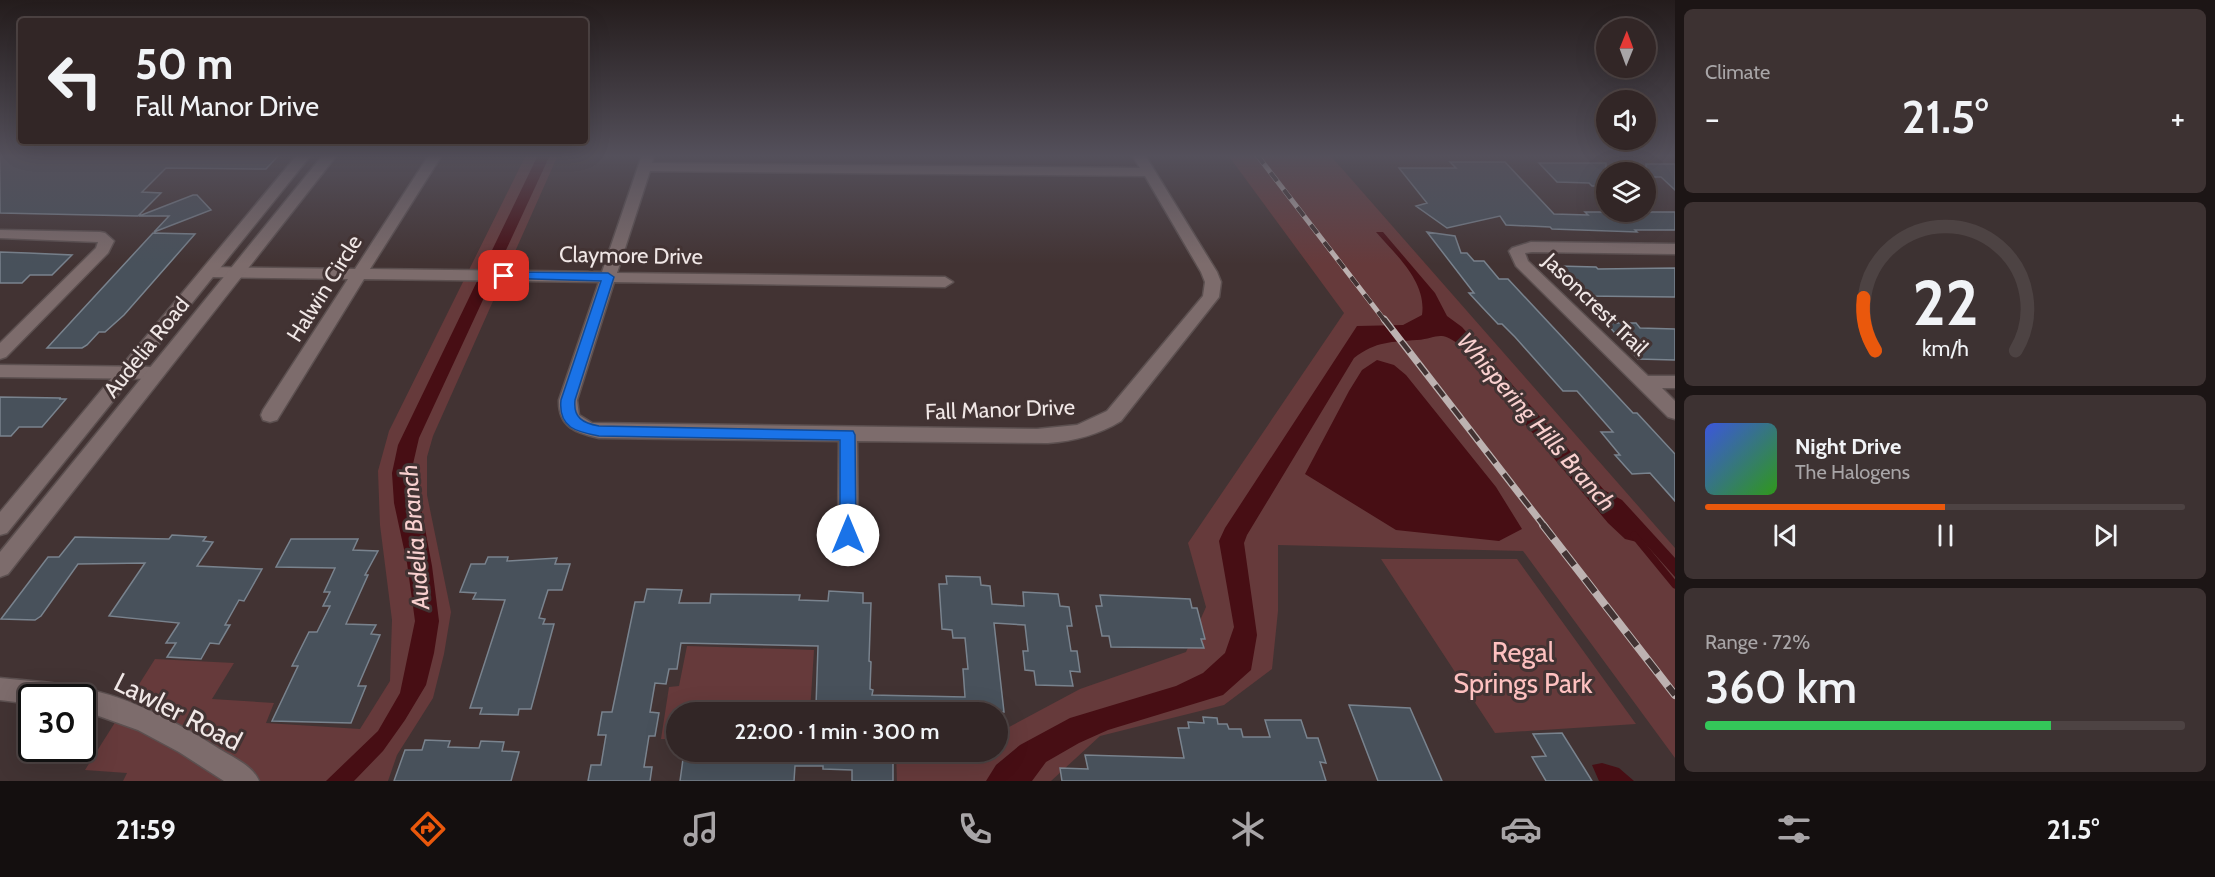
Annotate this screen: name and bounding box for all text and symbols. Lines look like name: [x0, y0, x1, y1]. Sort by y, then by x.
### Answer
north arrow: [1596, 18, 1656, 78]
map controls: [1596, 18, 1656, 222]
text: 50 m: [135, 38, 233, 90]
icon: left: [36, 42, 114, 120]
text: Climate: [1705, 60, 1770, 84]
text: Fall Manor Drive: [135, 90, 319, 123]
button: sound: [1596, 90, 1656, 150]
text: 21.5°: [1902, 90, 1988, 144]
text: −: [1705, 98, 1720, 138]
text: +: [2170, 98, 2185, 138]
button: layers: [1596, 162, 1656, 222]
street label: Halwin Circle: [281, 230, 368, 347]
street label: Claymore Drive: [559, 241, 703, 270]
street label: Jasoncrest Trail: [1537, 247, 1654, 362]
pin: [478, 250, 529, 301]
icon: arrive: [487, 259, 520, 292]
text: 22: [1912, 265, 1978, 341]
street label: Audelia Road: [98, 292, 195, 403]
water label: Whispering Hills Branch: [1451, 326, 1622, 517]
text: km/h: [1922, 335, 1968, 361]
street label: Fall Manor Drive: [925, 393, 1075, 426]
text: Night Drive: [1795, 433, 1901, 460]
text: The Halogens: [1795, 460, 1910, 484]
water label: Audelia Branch: [394, 463, 435, 612]
position arrow: [816, 503, 880, 567]
icon: previous: [1769, 519, 1802, 552]
icon: pause: [1929, 519, 1962, 552]
icon: next: [2089, 519, 2122, 552]
text: Range · 72%: [1705, 630, 1810, 654]
park label: Regal Springs Park: [1453, 636, 1594, 700]
text: 360 km: [1705, 660, 1857, 714]
street label: Lawler Road: [109, 665, 248, 758]
speed limit sign: 30: [18, 684, 96, 762]
text: 22:00 · 1 min · 300 m: [734, 718, 940, 745]
icon: directions: [407, 808, 449, 850]
icon: music: [680, 808, 722, 850]
icon: phone: [954, 808, 996, 850]
icon: climate: [1227, 808, 1269, 850]
icon: car: [1500, 808, 1542, 850]
icon: filters: [1773, 808, 1815, 850]
text: 21:59: [116, 813, 176, 846]
text: 21.5°: [2047, 813, 2099, 846]

